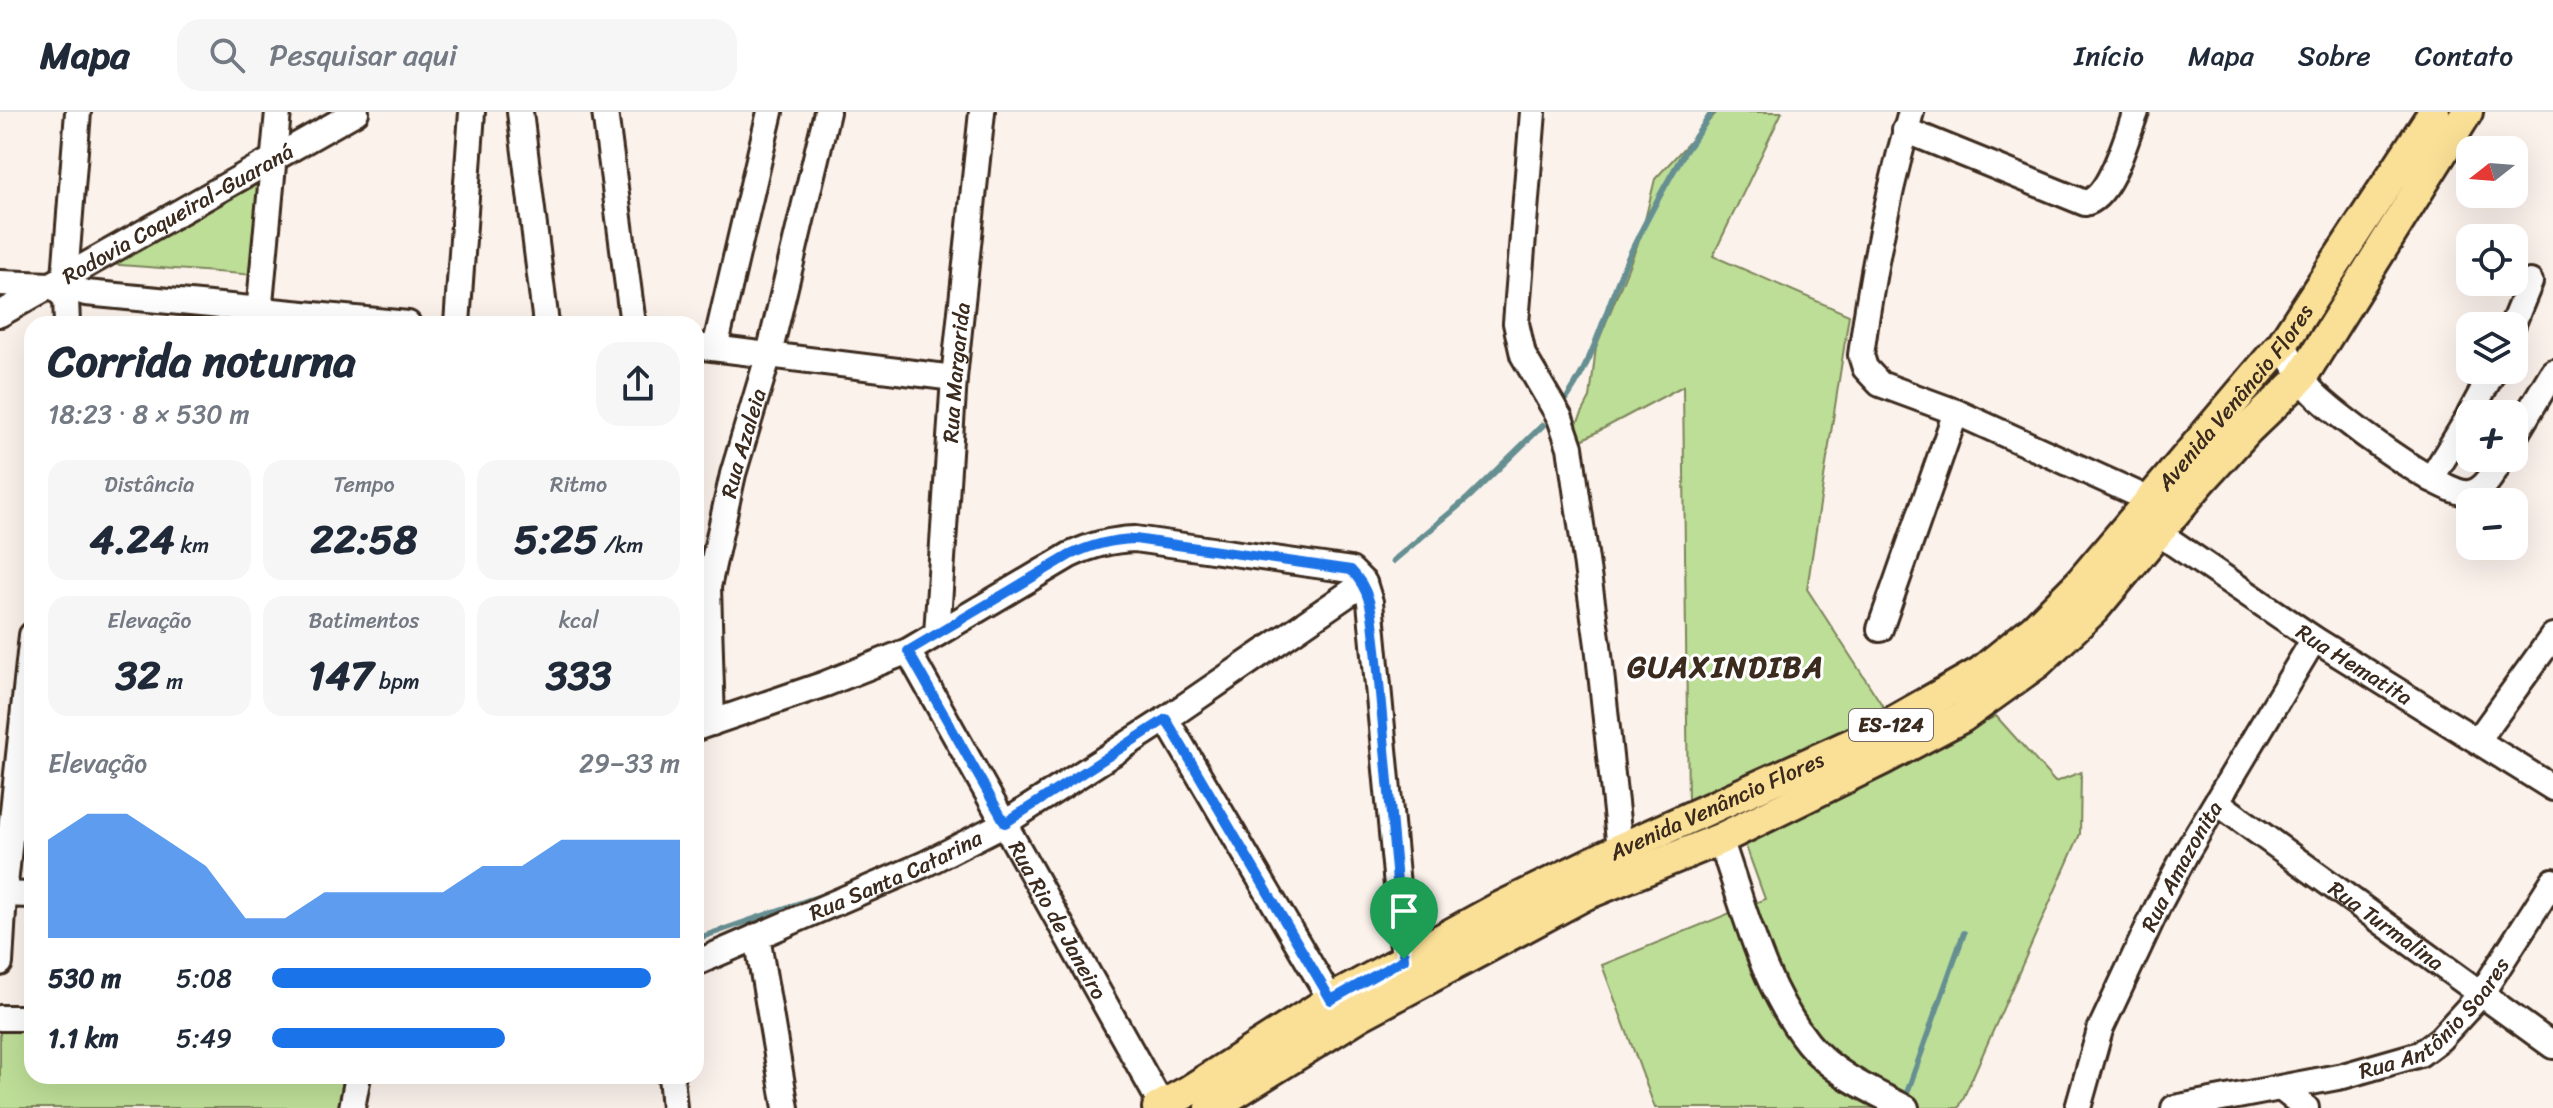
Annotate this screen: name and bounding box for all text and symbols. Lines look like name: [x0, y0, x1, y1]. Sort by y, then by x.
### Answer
search box: [177, 19, 737, 91]
text: Mapa: [40, 22, 129, 89]
text: Pesquisar aqui: [269, 28, 457, 82]
text: Início: [2074, 31, 2144, 80]
text: Mapa: [2188, 31, 2254, 80]
text: Sobre: [2298, 31, 2371, 80]
text: Contato: [2415, 31, 2513, 80]
icon: search: [205, 33, 249, 77]
street label: Rodovia Coqueiral-Guaraná: [54, 132, 301, 295]
north arrow: [2456, 136, 2528, 208]
map controls: [2456, 136, 2528, 560]
button: locate: [2456, 224, 2528, 296]
street label: Avenida Venâncio Flores: [2146, 296, 2323, 500]
street label: Rua Margarida: [930, 301, 981, 444]
button: layers: [2456, 312, 2528, 384]
text: Corrida noturna: [48, 322, 355, 400]
button: share: [596, 342, 680, 426]
street label: Rua Azaleia: [709, 384, 777, 502]
text: 18:23 · 8 × 530 m: [48, 391, 249, 437]
button: +: [2456, 400, 2528, 472]
text: Distância: [104, 465, 194, 504]
text: Tempo: [333, 465, 395, 504]
text: Ritmo: [550, 465, 607, 504]
button: −: [2456, 488, 2528, 560]
text: 4.24: [90, 504, 175, 575]
text: 22:58: [311, 504, 417, 575]
text: 5:25: [514, 504, 598, 575]
text: km: [175, 526, 209, 565]
text: /km: [598, 526, 643, 565]
text: Elevação: [107, 601, 191, 640]
text: Batimentos: [309, 601, 419, 640]
text: kcal: [559, 601, 599, 640]
street label: Rua Hematita: [2288, 613, 2421, 716]
text: 32: [115, 640, 161, 711]
text: 147: [308, 640, 373, 711]
text: 333: [546, 640, 612, 711]
district label: GUAXINDIBA: [1627, 640, 1825, 694]
text: m: [161, 662, 183, 701]
text: bpm: [373, 662, 420, 701]
road number: ES-124: [1849, 709, 1933, 741]
text: Elevação: [48, 740, 147, 786]
text: 29–33 m: [579, 740, 680, 786]
street label: Avenida Venâncio Flores: [1601, 740, 1830, 871]
street label: Rua Amazonita: [2129, 793, 2233, 938]
street label: Rua Santa Catarina: [802, 818, 990, 932]
street label: Rua Rio de Janeiro: [998, 833, 1118, 1007]
street label: Rua Turmalina: [2320, 870, 2453, 981]
pin: [1370, 877, 1438, 959]
icon: arrive: [1382, 889, 1426, 933]
street label: Rua Antônio Soares: [2354, 948, 2520, 1090]
text: 530 m: [48, 955, 121, 1001]
text: 5:08: [176, 955, 232, 1001]
text: 1.1 km: [48, 1015, 119, 1061]
text: 5:49: [176, 1015, 232, 1061]

